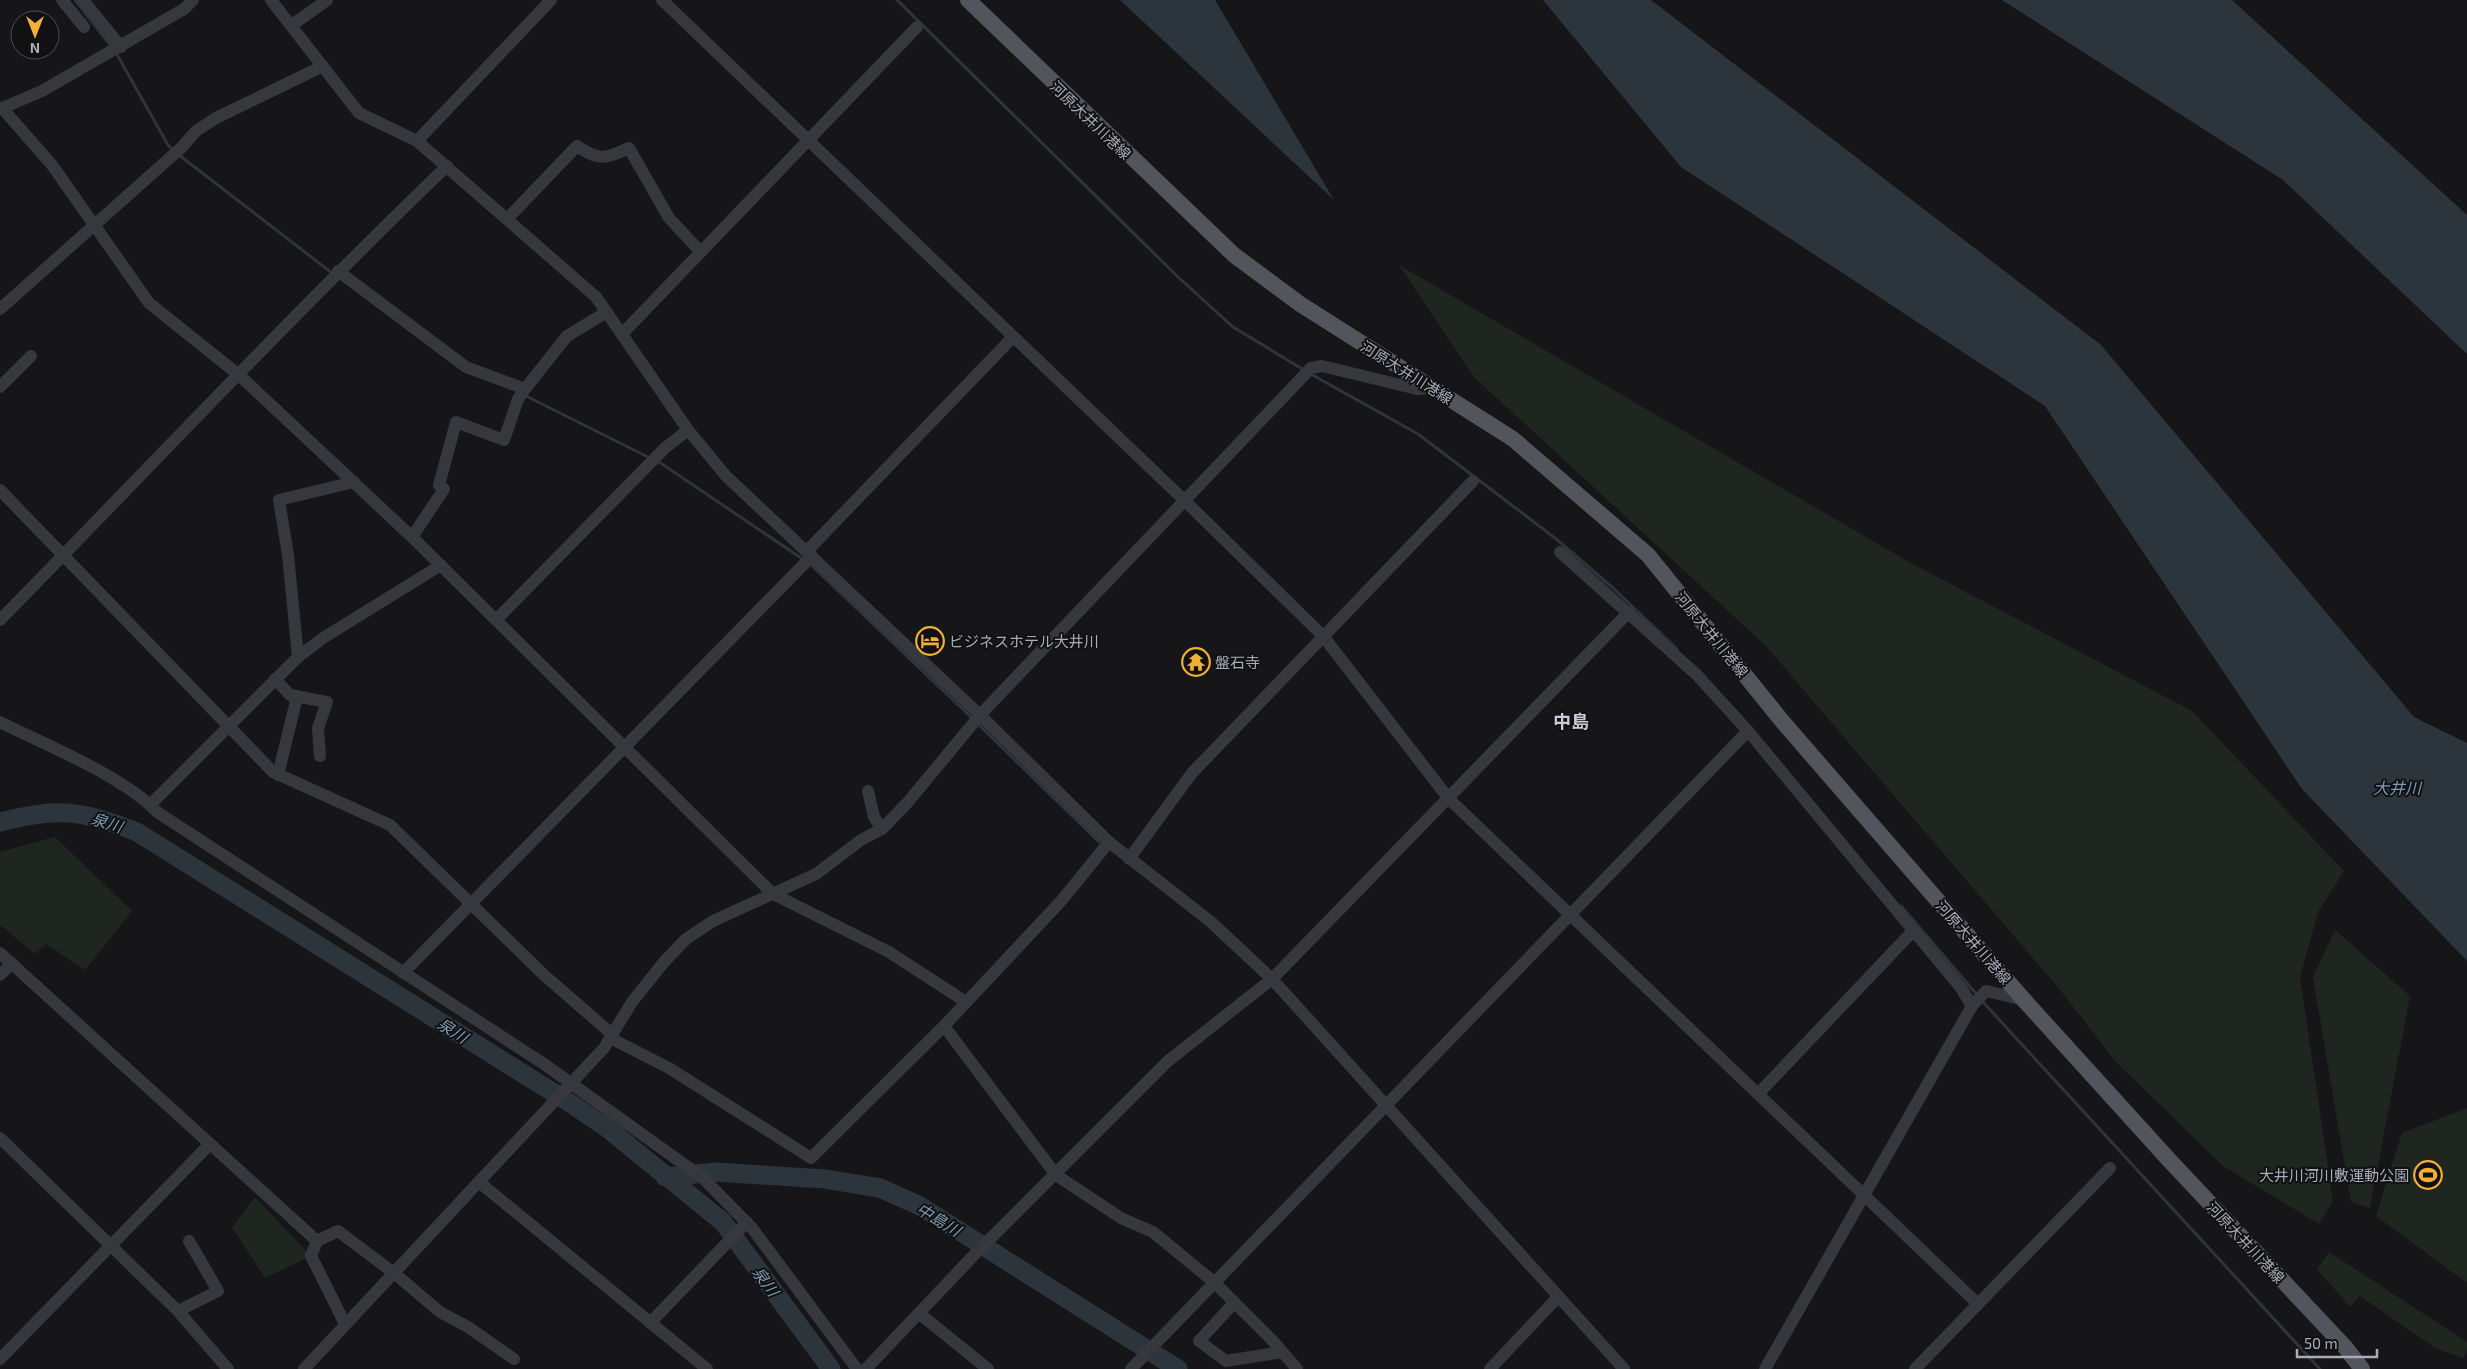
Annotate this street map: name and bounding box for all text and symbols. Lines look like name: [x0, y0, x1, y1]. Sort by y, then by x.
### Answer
north arrow: [10, 10, 60, 60]
text: N: [30, 40, 40, 57]
street label: 河原大井川港線: [1047, 77, 1135, 163]
street label: 河原大井川港線: [1358, 337, 1456, 407]
street label: 河原大井川港線: [1672, 588, 1752, 680]
hotel icon: ビジネスホテル大井川: [915, 626, 945, 656]
place label: ビジネスホテル大井川: [949, 632, 1099, 650]
temple icon: 盤石寺: [1181, 647, 1211, 677]
place label: 盤石寺: [1215, 653, 1260, 671]
district label: 中島: [1553, 710, 1589, 732]
water label: 大井川: [2373, 778, 2423, 797]
water label: 泉川: [89, 808, 127, 836]
street label: 河原大井川港線: [1933, 896, 2015, 988]
water label: 泉川: [434, 1013, 473, 1048]
sports icon: 大井川河川敷運動公園: [2413, 1160, 2443, 1190]
place label: 大井川河川敷運動公園: [2259, 1166, 2409, 1184]
street label: 河原大井川港線: [2204, 1197, 2288, 1287]
water label: 中島川: [914, 1198, 966, 1241]
water label: 泉川: [749, 1262, 784, 1301]
scale bar: [2297, 1326, 2377, 1358]
text: 50 m: [2304, 1334, 2338, 1352]

